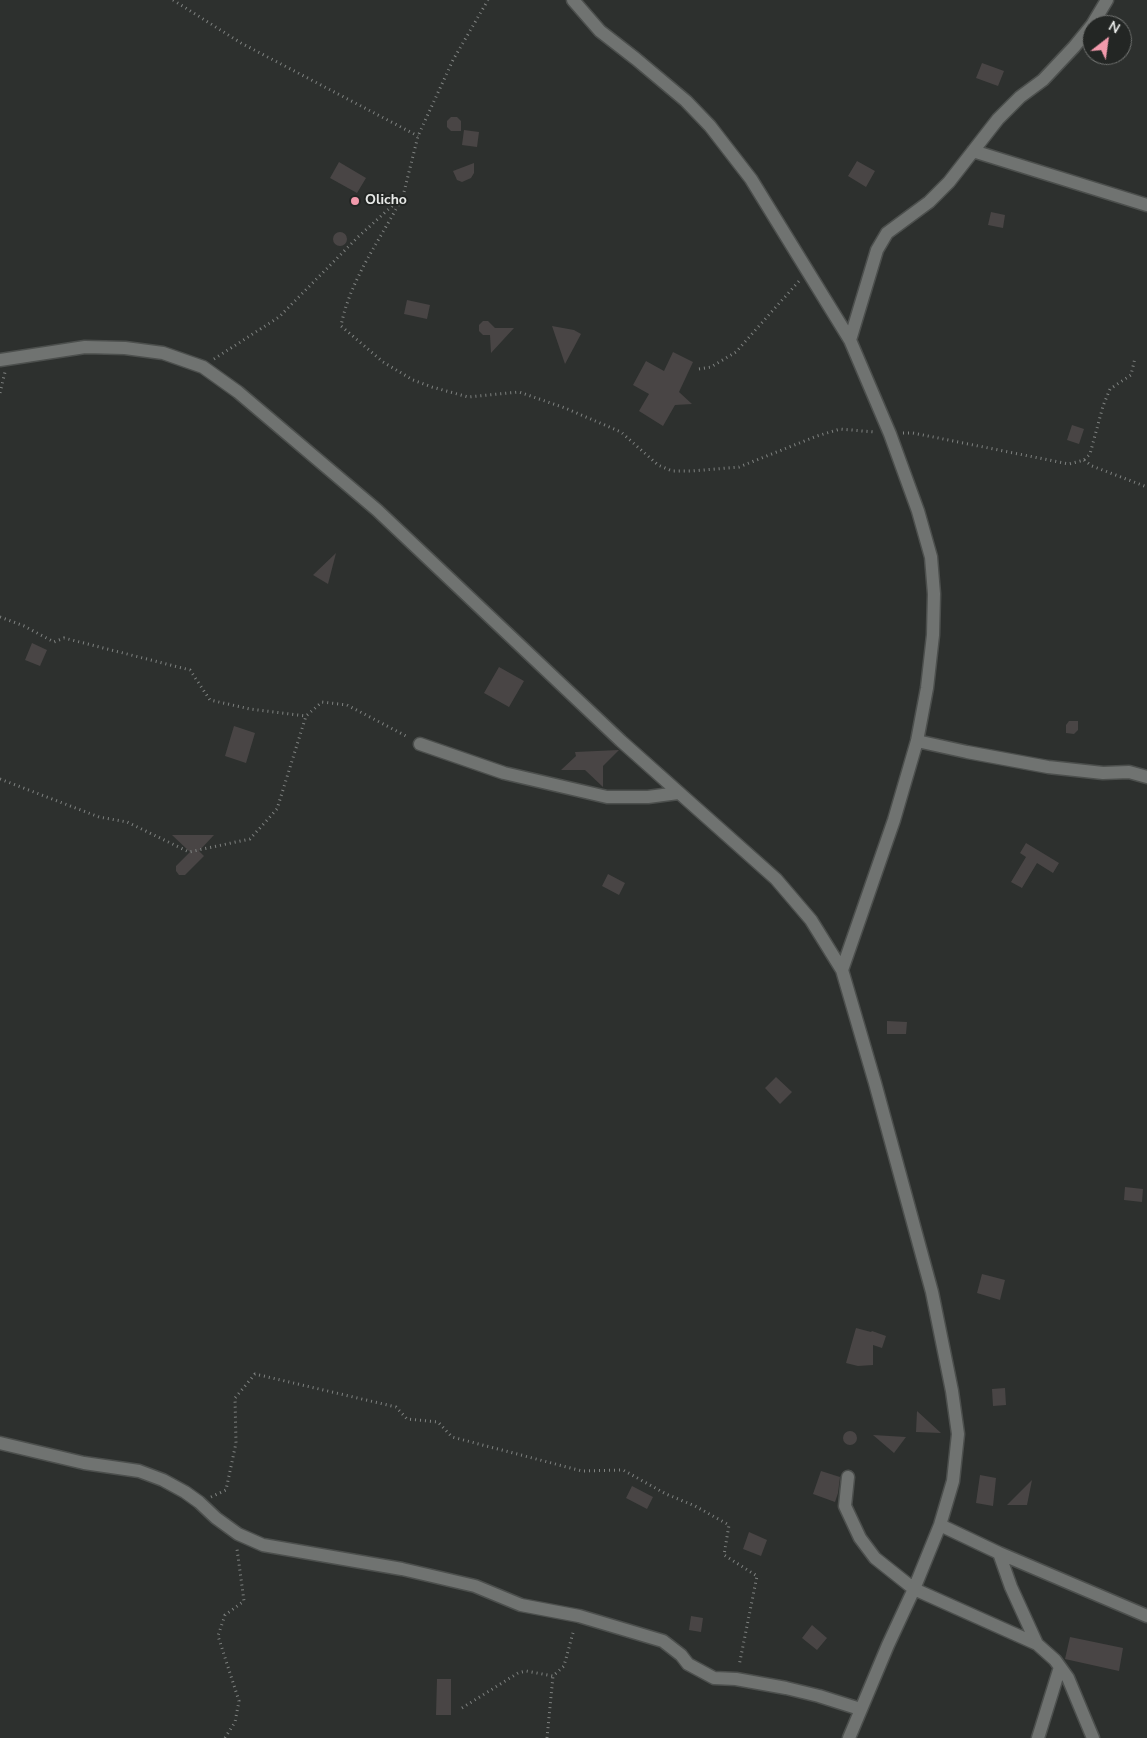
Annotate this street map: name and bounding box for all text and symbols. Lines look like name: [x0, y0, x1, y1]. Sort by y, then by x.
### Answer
north arrow: [1082, 15, 1132, 65]
text: N: [1105, 17, 1124, 38]
place label: Olicho: [365, 193, 407, 209]
marker: Olicho: [349, 195, 361, 207]

